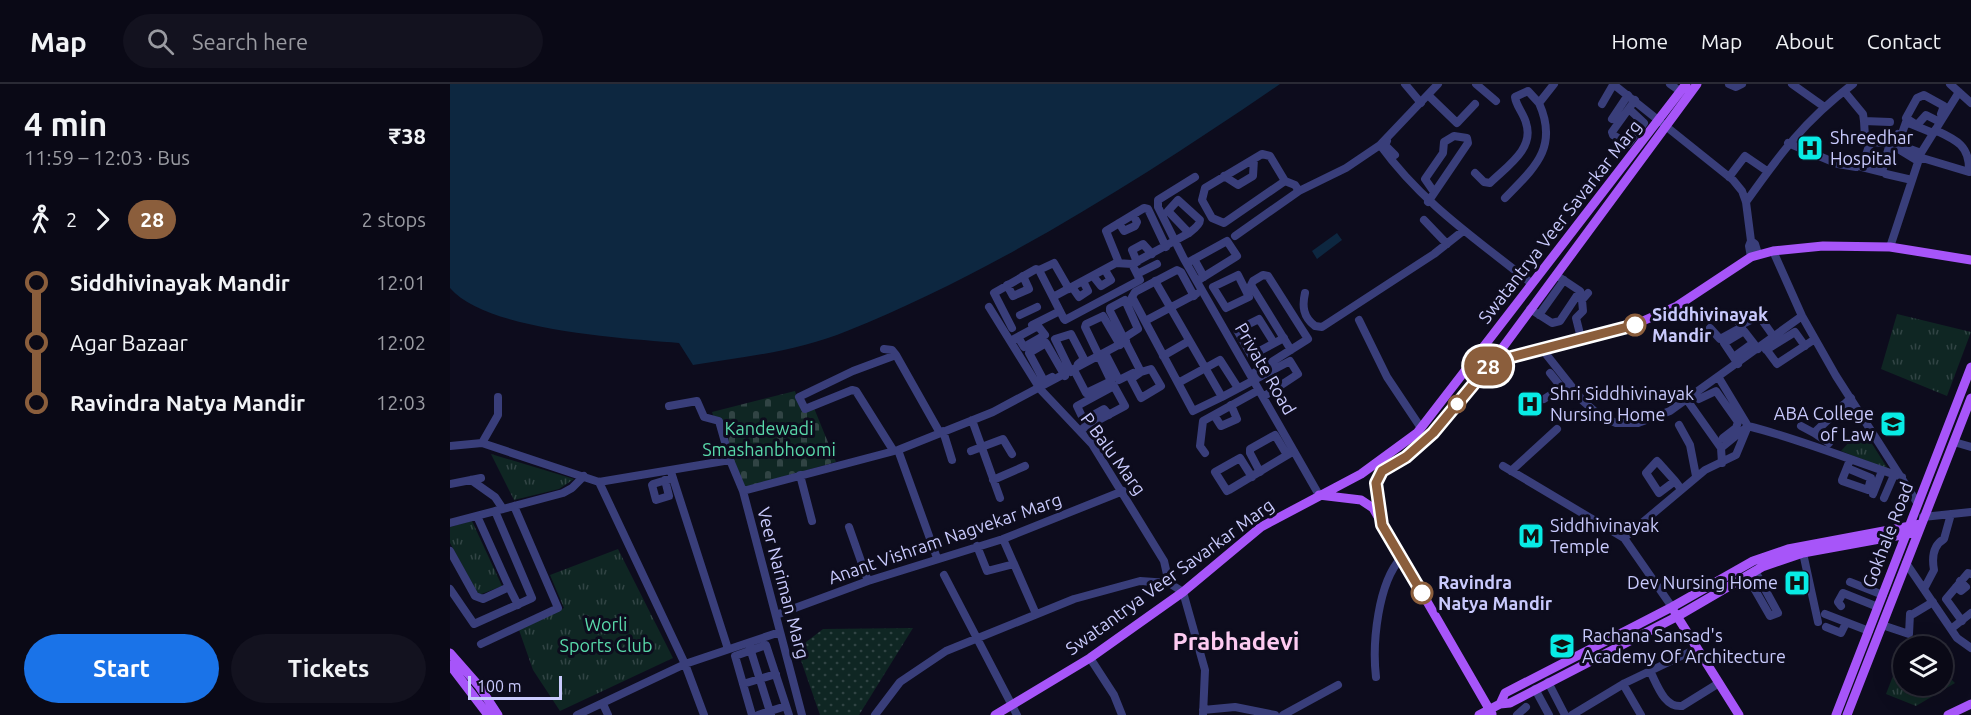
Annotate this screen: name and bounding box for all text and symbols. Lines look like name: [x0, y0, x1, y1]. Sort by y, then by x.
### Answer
search box: [123, 14, 543, 68]
icon: search: [144, 25, 177, 58]
text: Map: [30, 26, 87, 57]
text: Search here: [192, 29, 308, 54]
text: Home: [1611, 29, 1668, 53]
text: Map: [1701, 29, 1742, 53]
text: About: [1775, 29, 1834, 53]
text: Contact: [1867, 29, 1941, 53]
text: 4 min: [24, 105, 107, 142]
street label: Swatantrya Veer Savarkar Marg: [1474, 116, 1645, 327]
text: ₹38: [389, 123, 426, 148]
place label: Shreedhar Hospital: [1830, 127, 1913, 168]
hospital icon: Shreedhar Hospital: [1795, 133, 1825, 163]
text: 11:59 – 12:03 · Bus: [24, 146, 190, 169]
icon: walk: [24, 203, 57, 236]
icon: forward: [86, 203, 119, 236]
text: 28: [140, 207, 164, 231]
text: 2: [66, 208, 77, 231]
text: 2 stops: [362, 208, 426, 231]
text: Siddhivinayak Mandir: [70, 270, 290, 295]
text: 12:01: [376, 271, 426, 294]
place label: Siddhivinayak Mandir: [1652, 304, 1768, 345]
marker: Siddhivinayak Mandir: [1624, 314, 1646, 336]
street label: Private Road: [1232, 319, 1300, 418]
text: Agar Bazaar: [70, 330, 188, 355]
text: 12:02: [376, 331, 426, 354]
line badge: 28: [1461, 346, 1515, 386]
text: 28: [1476, 354, 1500, 378]
place label: Shri Siddhivinayak Nursing Home: [1550, 383, 1694, 424]
hospital icon: Shri Siddhivinayak Nursing Home: [1515, 389, 1545, 419]
text: Ravindra Natya Mandir: [70, 390, 305, 415]
text: 12:03: [376, 391, 426, 414]
unlabelled marker: [1448, 395, 1466, 413]
place label: ABA College of Law: [1774, 403, 1874, 444]
street label: P Balu Marg: [1077, 408, 1150, 498]
school or university icon: ABA College of Law: [1878, 409, 1908, 439]
park label: Kandewadi Smashanbhoomi: [702, 418, 836, 459]
street label: Gokhale Road: [1858, 479, 1916, 590]
street label: Anant Vishram Nagvekar Marg: [825, 489, 1064, 587]
street label: Swatantrya Veer Savarkar Marg: [1062, 494, 1277, 658]
street label: Veer Nariman Marg: [754, 505, 814, 661]
place label: Siddhivinayak Temple: [1550, 515, 1659, 556]
metro station icon: Siddhivinayak Temple: [1516, 521, 1546, 551]
hospital icon: Dev Nursing Home: [1782, 568, 1812, 598]
place label: Ravindra Natya Mandir: [1438, 572, 1553, 613]
place label: Dev Nursing Home: [1627, 572, 1778, 592]
marker: Ravindra Natya Mandir: [1411, 582, 1433, 604]
park label: Worli Sports Club: [560, 614, 652, 655]
place label: Rachana Sansad's Academy Of Architecture: [1582, 625, 1786, 666]
district label: Prabhadevi: [1172, 628, 1300, 655]
school or university icon: Rachana Sansad's Academy Of Architecture: [1547, 631, 1577, 661]
button: Start: [24, 634, 219, 703]
button: Tickets: [231, 634, 426, 703]
map controls: [1893, 636, 1953, 696]
button: layers: [1893, 636, 1953, 696]
scale bar: [468, 673, 562, 700]
text: 100 m: [477, 677, 522, 695]

